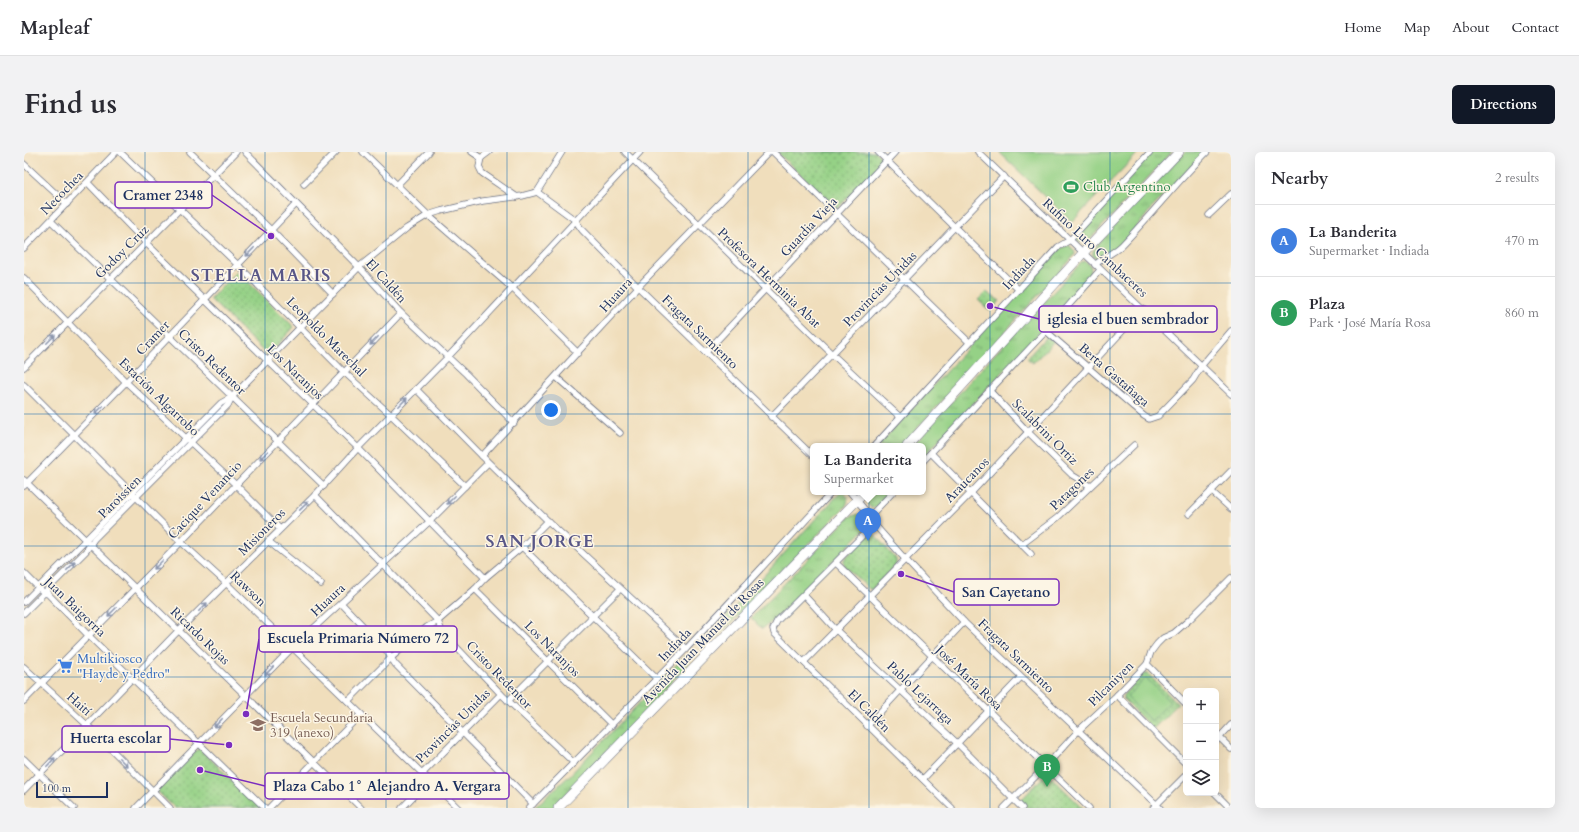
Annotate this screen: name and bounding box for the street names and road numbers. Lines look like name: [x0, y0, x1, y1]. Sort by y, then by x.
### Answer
street label: Necochea: [37, 167, 88, 219]
street label: Guardia Vieja: [777, 193, 842, 261]
street label: Rufino Luro Cambaceres: [1039, 194, 1151, 302]
street label: Godoy Cruz: [91, 221, 153, 283]
street label: Profesora Herminia Abat: [714, 224, 824, 332]
street label: Provincias Unidas: [839, 247, 921, 331]
street label: Indiada: [999, 252, 1040, 294]
street label: El Caldén: [361, 255, 411, 308]
street label: Huaura: [596, 273, 637, 316]
street label: Fragata Sarmiento: [658, 291, 742, 373]
street label: Leopoldo Marechal: [282, 293, 370, 381]
street label: Cramer: [132, 316, 174, 359]
street label: Cristo Redentor: [174, 325, 250, 399]
street label: Berta Gastañaga: [1075, 339, 1154, 411]
street label: Los Naranjos: [263, 340, 327, 404]
street label: Estación Algarrobo: [115, 354, 203, 440]
street label: Scalabrini Ortiz: [1008, 395, 1082, 469]
street label: Araucanos: [941, 453, 993, 507]
street label: Cacique Venancio: [164, 457, 246, 543]
street label: Patagones: [1046, 463, 1098, 515]
street label: Paroissien: [94, 471, 146, 523]
street label: Misioneros: [234, 504, 290, 560]
street label: Rawson: [226, 567, 270, 611]
street label: Juan Baigorria: [39, 572, 110, 641]
street label: Avenida Juan Manuel de Rosas: [638, 574, 768, 708]
street label: Huaura: [307, 579, 349, 621]
street label: Ricardo Rojas: [166, 603, 234, 669]
street label: Fragata Sarmiento: [974, 615, 1058, 697]
street label: Los Naranjos: [520, 617, 584, 681]
street label: Indiada: [654, 624, 696, 666]
street label: Cristo Redentor: [462, 637, 536, 713]
street label: José María Rosa: [930, 640, 1007, 715]
street label: Pablo Lejarraga: [883, 657, 958, 729]
street label: Pilcaniyen: [1084, 657, 1138, 711]
street label: Provincias Unidas: [412, 685, 494, 767]
street label: El Caldén: [844, 686, 895, 737]
street label: Haití: [63, 688, 96, 720]

